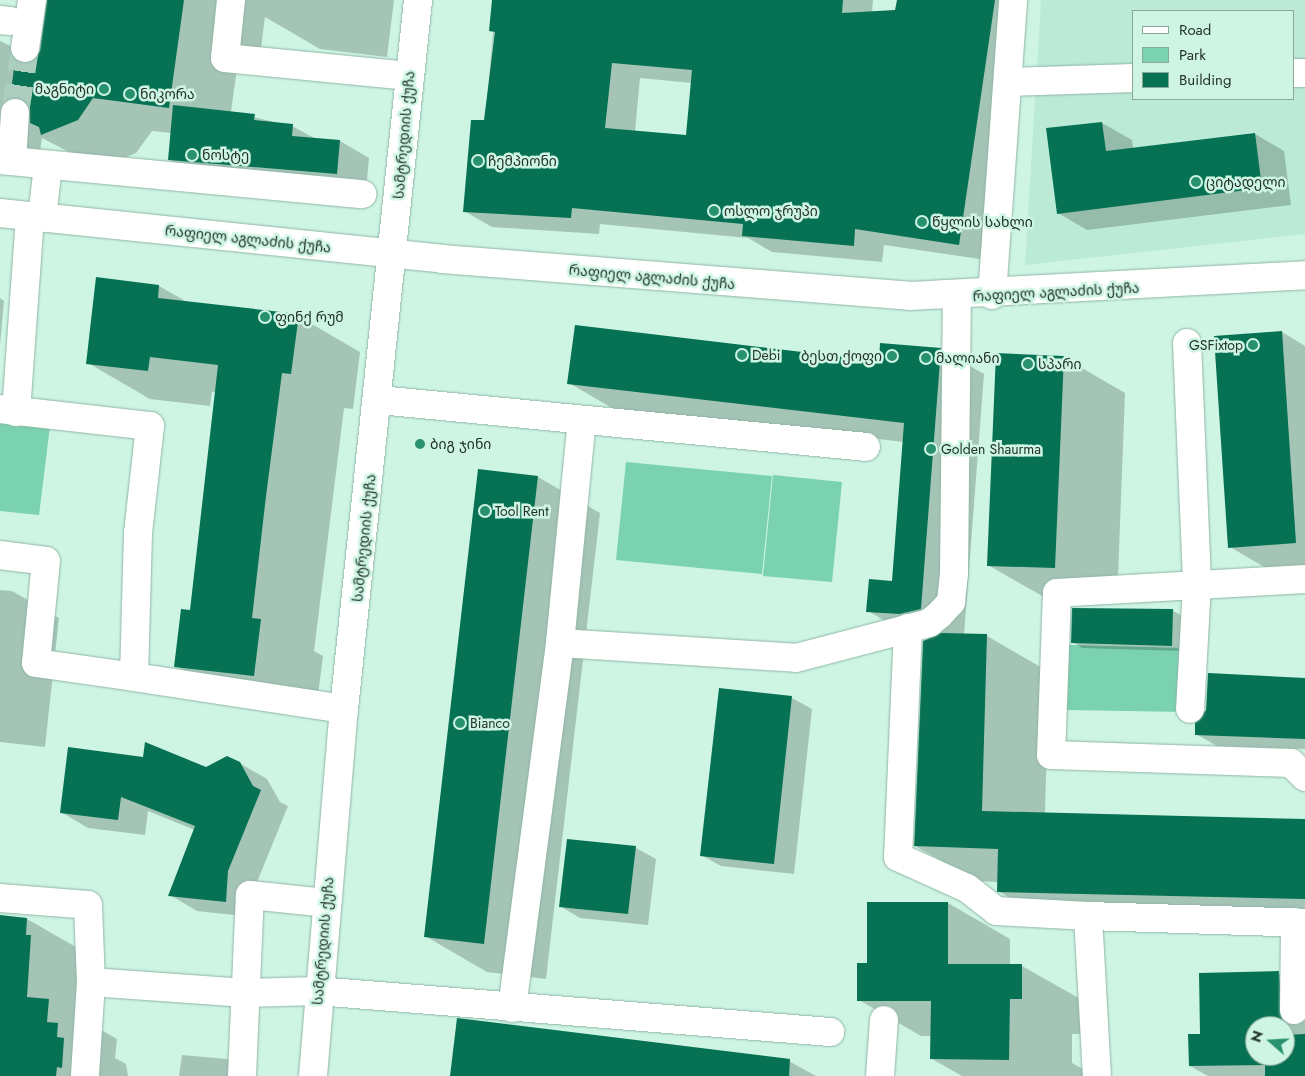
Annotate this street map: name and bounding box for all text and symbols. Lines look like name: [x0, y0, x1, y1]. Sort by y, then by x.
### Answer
legend: [1132, 10, 1295, 100]
text: Road: [1179, 19, 1211, 41]
text: Park: [1179, 44, 1206, 66]
text: Building: [1179, 69, 1231, 91]
street label: სამტრედიის ქუჩა: [390, 70, 418, 200]
place label: მაგნიტი: [35, 81, 94, 97]
marker: მაგნიტი: [98, 83, 110, 95]
place label: ნიკორა: [140, 86, 195, 102]
marker: ნიკორა: [124, 88, 136, 100]
place label: ნოსტე: [202, 147, 249, 163]
marker: ნოსტე: [186, 149, 198, 161]
place label: ჩემპიონი: [488, 153, 557, 169]
marker: ჩემპიონი: [472, 155, 484, 167]
place label: ციტადელი: [1206, 174, 1285, 190]
marker: ციტადელი: [1190, 176, 1202, 188]
place label: ოსლო ჯრუპი: [724, 203, 818, 219]
marker: ოსლო ჯრუპი: [708, 205, 720, 217]
place label: წყლის სახლი: [932, 214, 1033, 230]
marker: წყლის სახლი: [916, 216, 928, 228]
street label: რაფიელ აგლაძის ქუჩა: [164, 222, 332, 256]
street label: რაფიელ აგლაძის ქუჩა: [568, 261, 736, 293]
street label: რაფიელ აგლაძის ქუჩა: [972, 279, 1140, 305]
place label: ფინქ რუმ: [275, 309, 344, 325]
marker: ფინქ რუმ: [259, 311, 271, 323]
place label: GSFixtop: [1189, 337, 1243, 353]
marker: GSFixtop: [1247, 339, 1259, 351]
place label: Debi: [752, 347, 780, 363]
place label: ბესთ ქოფი: [801, 348, 882, 364]
marker: Debi: [736, 349, 748, 361]
marker: ბესთ ქოფი: [886, 350, 898, 362]
place label: მალიანი: [936, 350, 1000, 366]
marker: მალიანი: [920, 352, 932, 364]
place label: სპარი: [1038, 356, 1081, 372]
marker: სპარი: [1022, 358, 1034, 370]
place label: ბიგ ჯინი: [430, 436, 491, 452]
marker: ბიგ ჯინი: [414, 438, 426, 450]
place label: Golden Shaurma: [941, 441, 1041, 457]
marker: Golden Shaurma: [925, 443, 937, 455]
street label: სამტრედიის ქუჩა: [349, 473, 379, 603]
place label: Tool Rent: [495, 503, 549, 519]
marker: Tool Rent: [479, 505, 491, 517]
place label: Bianco: [470, 715, 510, 731]
marker: Bianco: [454, 717, 466, 729]
street label: სამტრედიის ქუჩა: [309, 876, 337, 1006]
north arrow: [1245, 1016, 1295, 1066]
text: N: [1245, 1028, 1268, 1045]

